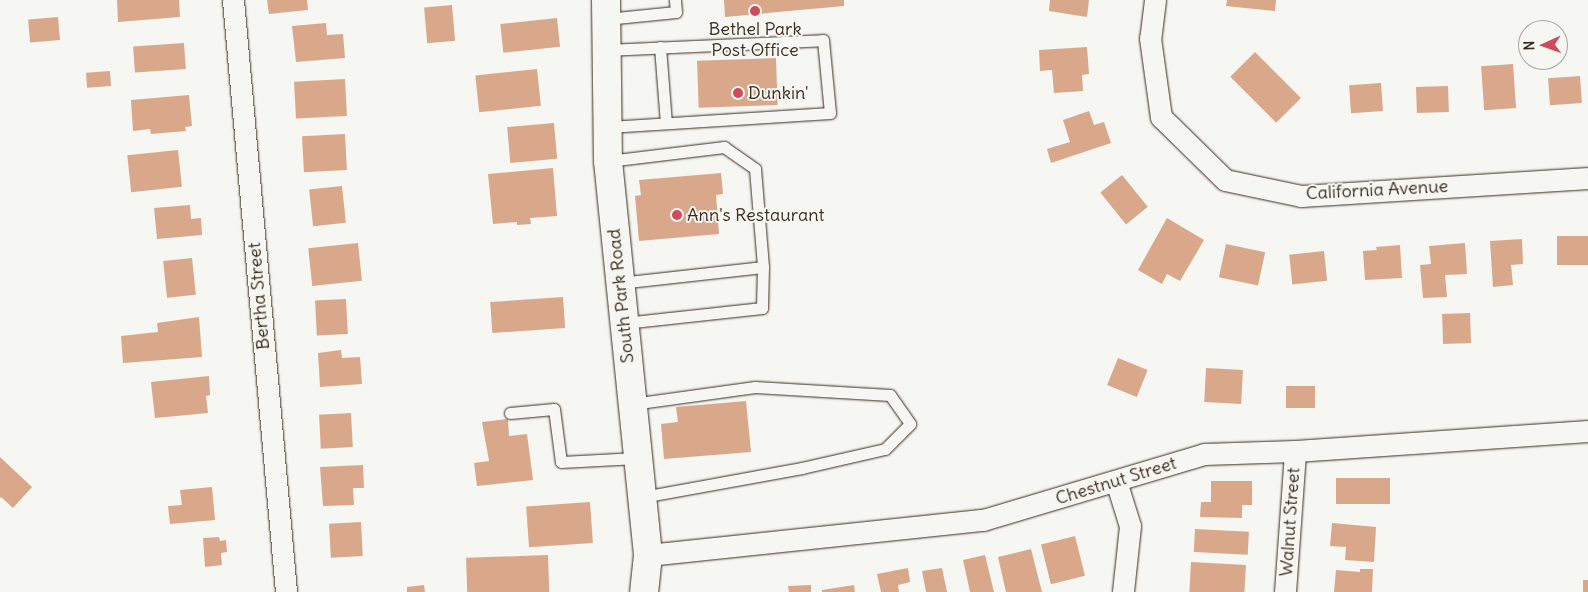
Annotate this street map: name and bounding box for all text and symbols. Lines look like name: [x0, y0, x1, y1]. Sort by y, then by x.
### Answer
marker: Bethel Park Post Office: [749, 5, 761, 17]
place label: Bethel Park Post Office: [708, 19, 802, 62]
north arrow: [1518, 20, 1568, 70]
text: N: [1520, 40, 1538, 51]
place label: Dunkin': [748, 82, 808, 104]
marker: Dunkin': [732, 87, 744, 99]
street label: California Avenue: [1305, 175, 1449, 205]
place label: Ann's Restaurant: [687, 204, 825, 226]
marker: Ann's Restaurant: [671, 209, 683, 221]
street label: South Park Road: [603, 228, 639, 364]
street label: Bertha Street: [244, 241, 274, 351]
street label: Chestnut Street: [1053, 452, 1179, 510]
street label: Walnut Street: [1275, 467, 1305, 577]

